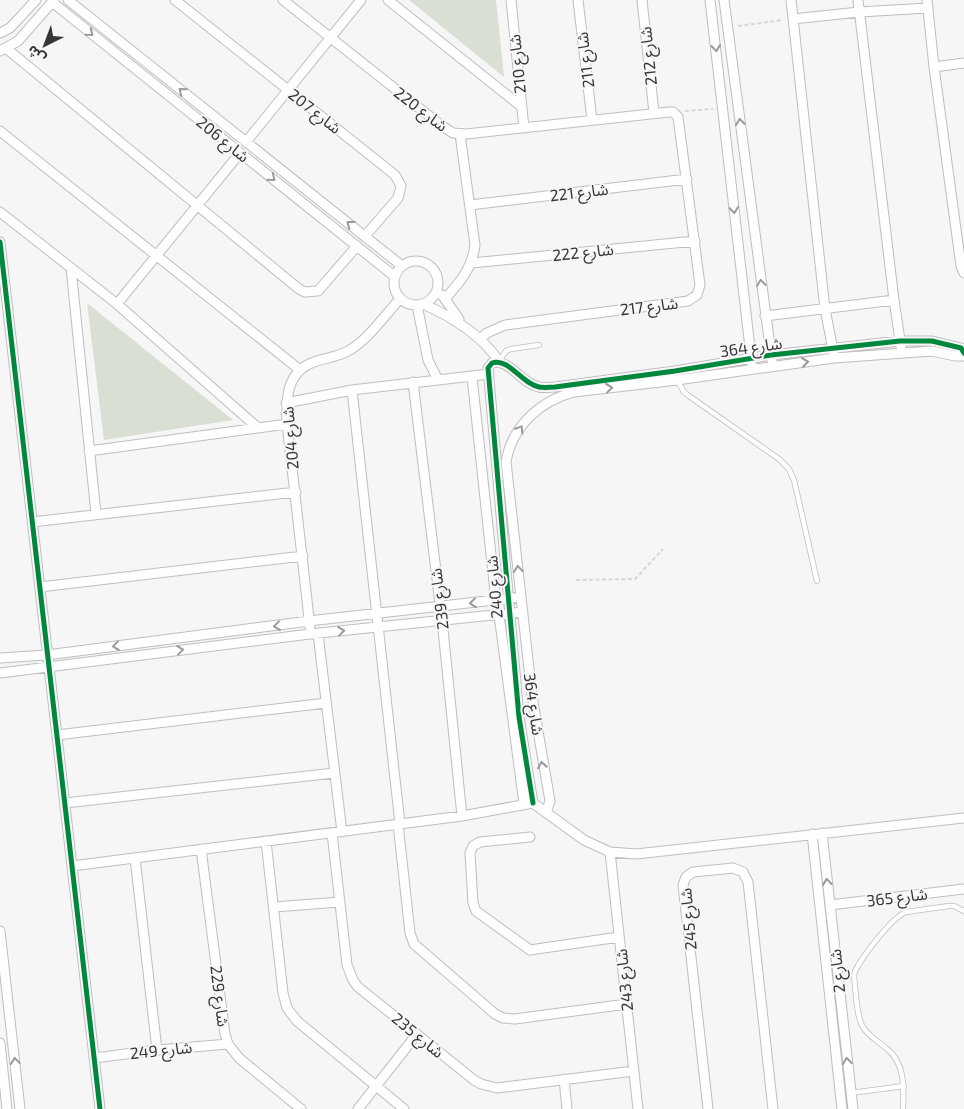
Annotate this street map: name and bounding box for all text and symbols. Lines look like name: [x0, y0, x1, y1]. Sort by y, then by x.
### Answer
north arrow: [20, 20, 70, 70]
street label: شارع 212: [635, 25, 664, 86]
one-way arrow: [85, 27, 94, 36]
street label: شارع 211: [572, 30, 601, 89]
street label: شارع 210: [504, 33, 533, 95]
text: ش: [23, 42, 49, 68]
one-way arrow: [710, 45, 721, 53]
street label: شارع 220: [388, 82, 452, 138]
street label: شارع 207: [283, 84, 345, 140]
one-way arrow: [178, 87, 187, 96]
street label: شارع 206: [191, 112, 254, 169]
one-way arrow: [735, 118, 746, 126]
one-way arrow: [266, 173, 275, 181]
street label: شارع 221: [548, 178, 610, 209]
one-way arrow: [728, 206, 739, 214]
one-way arrow: [347, 222, 356, 230]
street label: شارع 222: [551, 239, 615, 268]
one-way arrow: [756, 279, 767, 287]
street label: شارع 217: [619, 293, 680, 322]
street label: شارع 364: [719, 333, 784, 364]
one-way arrow: [801, 357, 809, 368]
one-way arrow: [605, 383, 613, 394]
street label: شارع 204: [277, 405, 306, 470]
one-way arrow: [514, 426, 524, 435]
street label: شارع 240: [481, 554, 510, 619]
one-way arrow: [513, 565, 524, 573]
street label: شارع 239: [425, 567, 456, 631]
one-way arrow: [469, 597, 477, 608]
one-way arrow: [272, 620, 281, 630]
one-way arrow: [337, 626, 345, 637]
one-way arrow: [111, 640, 119, 651]
one-way arrow: [175, 646, 184, 656]
street label: شارع 364: [517, 672, 548, 737]
one-way arrow: [538, 761, 548, 769]
one-way arrow: [822, 877, 833, 885]
street label: شارع 365: [865, 883, 929, 914]
street label: شارع 245: [675, 887, 704, 951]
street label: شارع 243: [611, 948, 640, 1012]
street label: شارع 2: [825, 948, 852, 994]
street label: شارع 229: [203, 964, 234, 1028]
street label: شارع 235: [386, 1008, 448, 1064]
street label: شارع 249: [129, 1037, 194, 1066]
one-way arrow: [10, 1056, 21, 1064]
one-way arrow: [842, 1056, 853, 1064]

